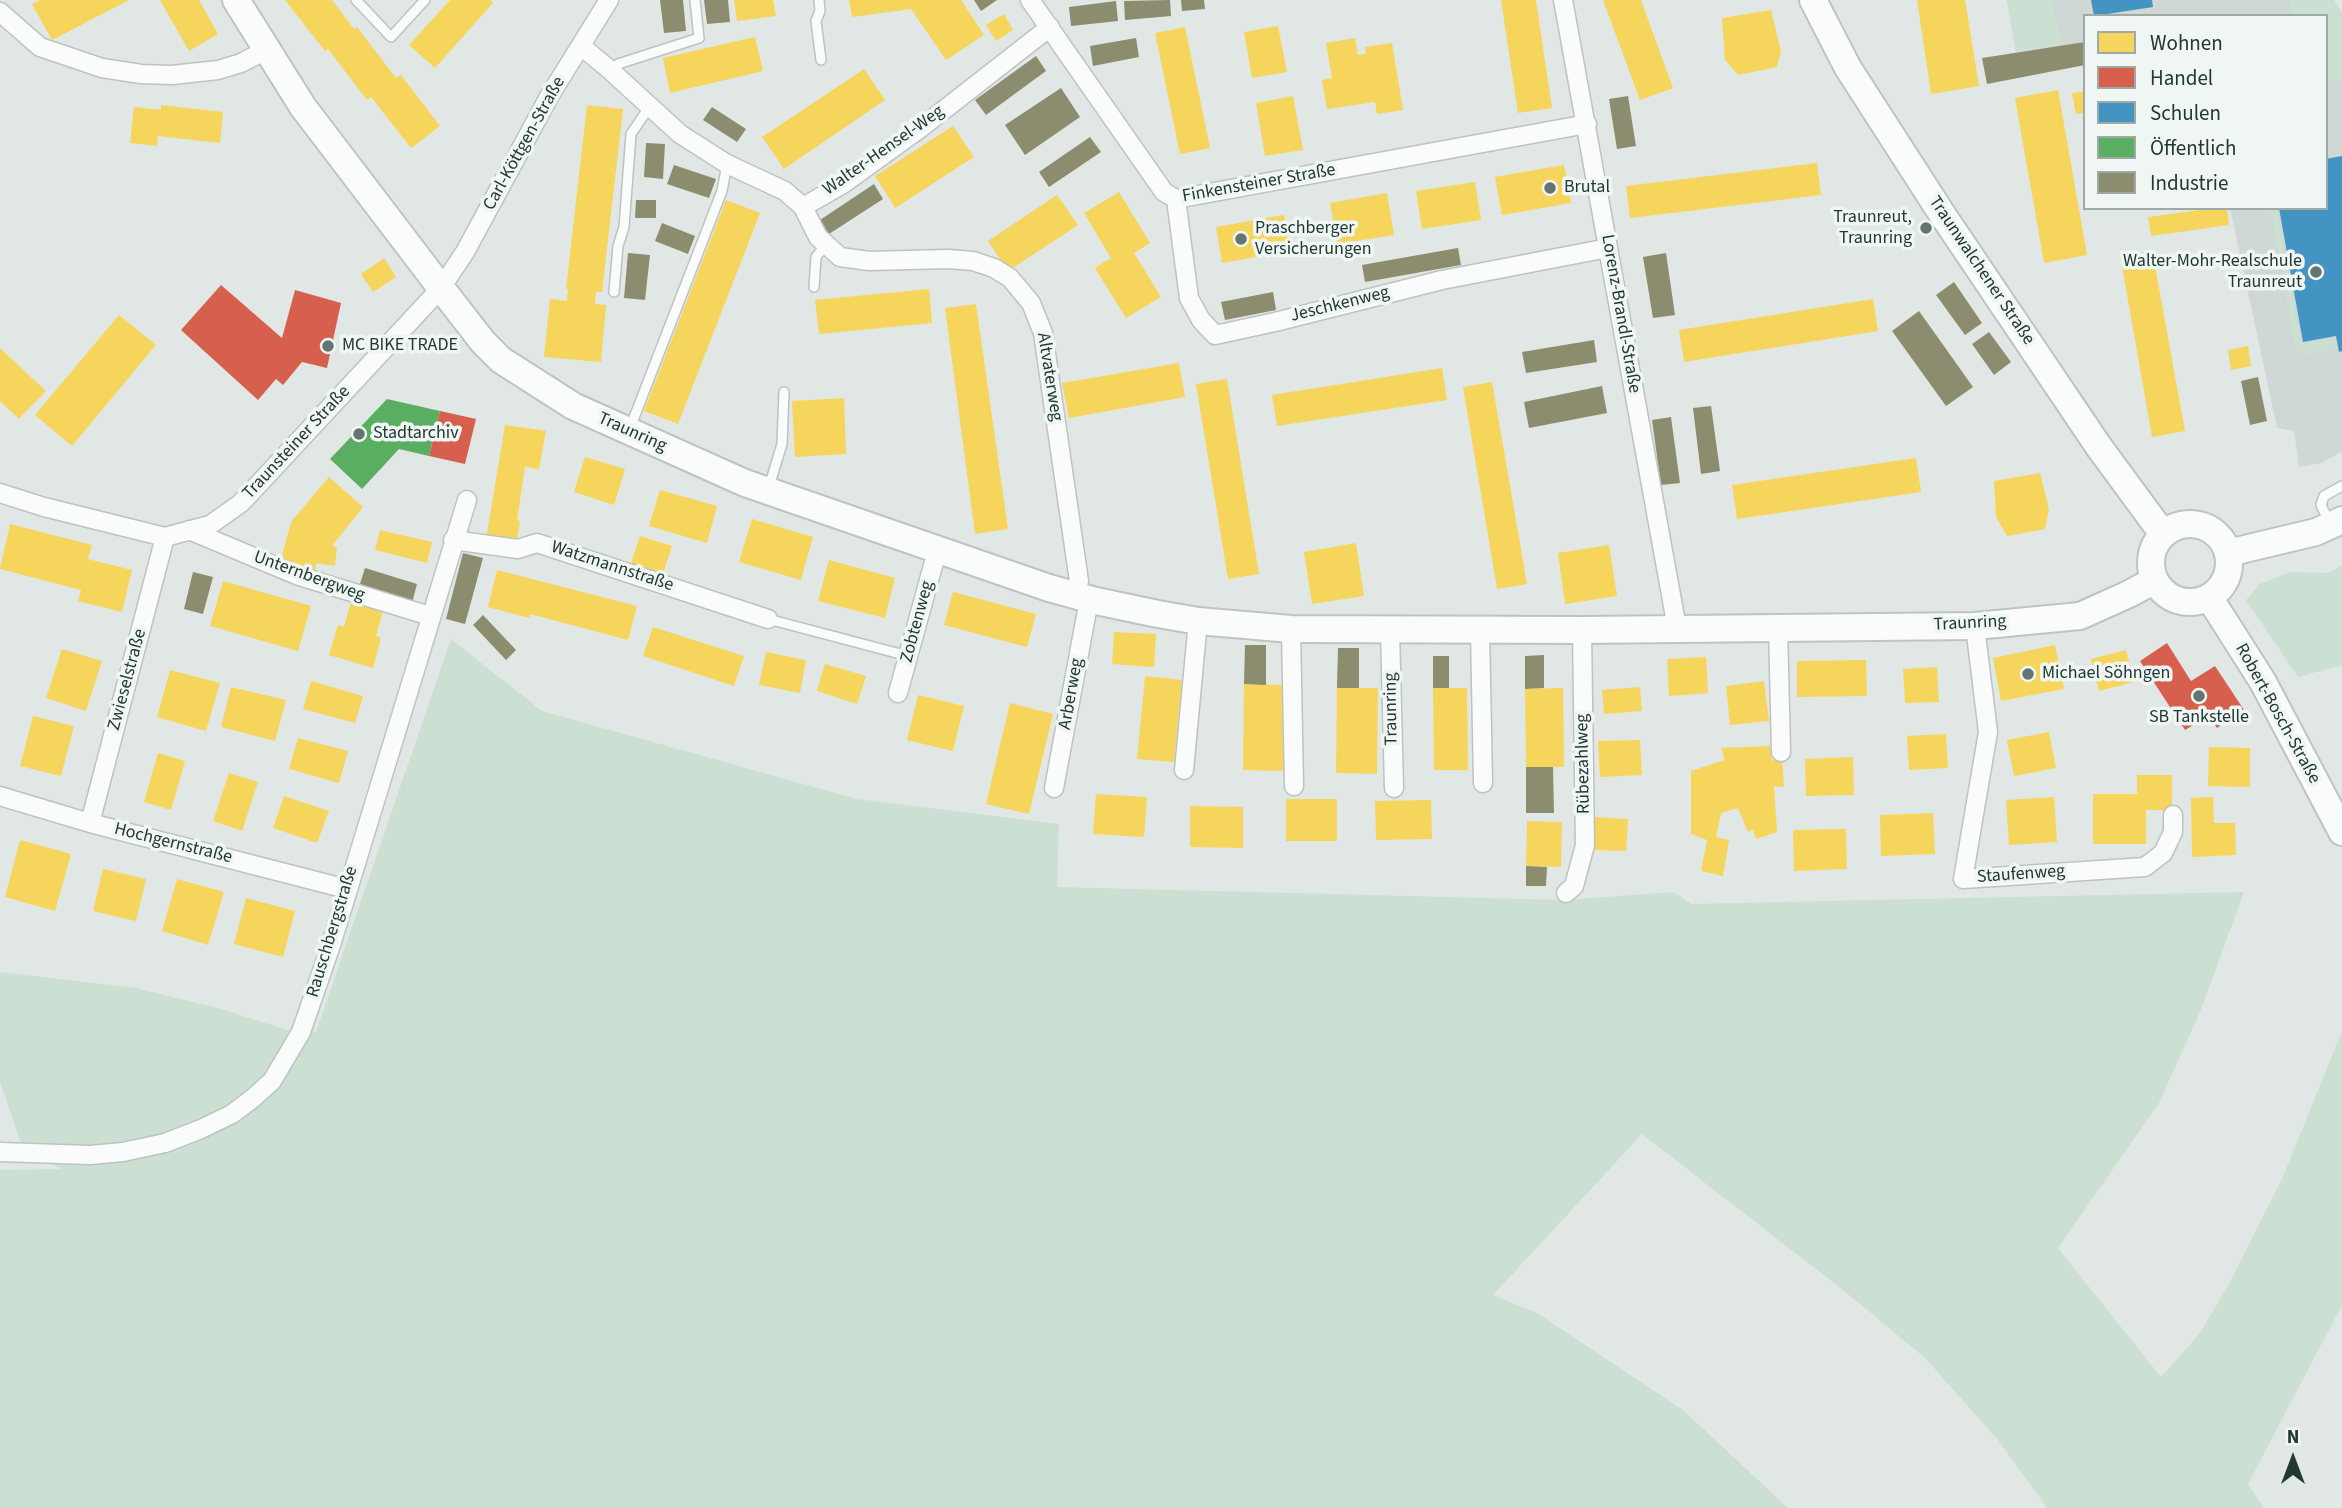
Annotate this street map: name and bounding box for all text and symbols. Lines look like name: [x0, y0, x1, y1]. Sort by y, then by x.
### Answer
legend: [2083, 14, 2328, 210]
text: Wohnen: [2150, 28, 2223, 58]
text: Handel: [2150, 63, 2213, 93]
street label: Carl-Köttgen-Straße: [479, 73, 571, 215]
text: Schulen: [2150, 98, 2221, 128]
street label: Walter-Hensel-Weg: [819, 101, 949, 201]
text: Öffentlich: [2150, 133, 2236, 163]
street label: Finkensteiner Straße: [1181, 160, 1337, 208]
text: Industrie: [2150, 168, 2228, 198]
place label: Brutal: [1564, 177, 1610, 199]
marker: Brutal: [1542, 180, 1558, 196]
street label: Traunwalchener Straße: [1923, 193, 2039, 349]
place label: Traunreut, Traunring: [1833, 207, 1912, 249]
place label: Praschberger Versicherungen: [1255, 218, 1371, 260]
marker: Traunreut, Traunring: [1918, 220, 1934, 236]
marker: Praschberger Versicherungen: [1233, 231, 1249, 247]
street label: Lorenz-Brandl-Straße: [1595, 233, 1645, 395]
place label: Walter-Mohr-Realschule Traunreut: [2123, 251, 2302, 294]
marker: Walter-Mohr-Realschule Traunreut: [2308, 264, 2324, 280]
street label: Jeschkenweg: [1288, 282, 1392, 328]
street label: Altvaterweg: [1031, 331, 1067, 423]
place label: MC BIKE TRADE: [342, 335, 458, 357]
marker: MC BIKE TRADE: [320, 338, 336, 354]
street label: Traunsteiner Straße: [239, 382, 355, 504]
street label: Traunring: [594, 408, 670, 458]
place label: Stadtarchiv: [373, 423, 459, 445]
marker: Stadtarchiv: [351, 426, 367, 442]
street label: Watzmannstraße: [548, 537, 676, 597]
street label: Unternbergweg: [250, 547, 368, 607]
street label: Zobtenweg: [897, 579, 939, 665]
street label: Traunring: [1933, 611, 2007, 637]
street label: Zwieselstraße: [104, 627, 152, 733]
street label: Robert-Bosch-Straße: [2230, 640, 2324, 788]
street label: Arberweg: [1055, 657, 1089, 731]
place label: Michael Söhngen: [2042, 663, 2170, 685]
marker: Michael Söhngen: [2020, 666, 2036, 682]
street label: Traunring: [1381, 672, 1403, 746]
marker: SB Tankstelle: [2191, 688, 2207, 704]
place label: SB Tankstelle: [2149, 707, 2249, 729]
street label: Rübezahlweg: [1572, 714, 1596, 814]
street label: Hochgernstraße: [112, 819, 234, 869]
street label: Staufenweg: [1976, 861, 2066, 889]
street label: Rauschbergstraße: [303, 864, 363, 1000]
north arrow: [2258, 1424, 2328, 1494]
text: N: [2287, 1424, 2299, 1451]

